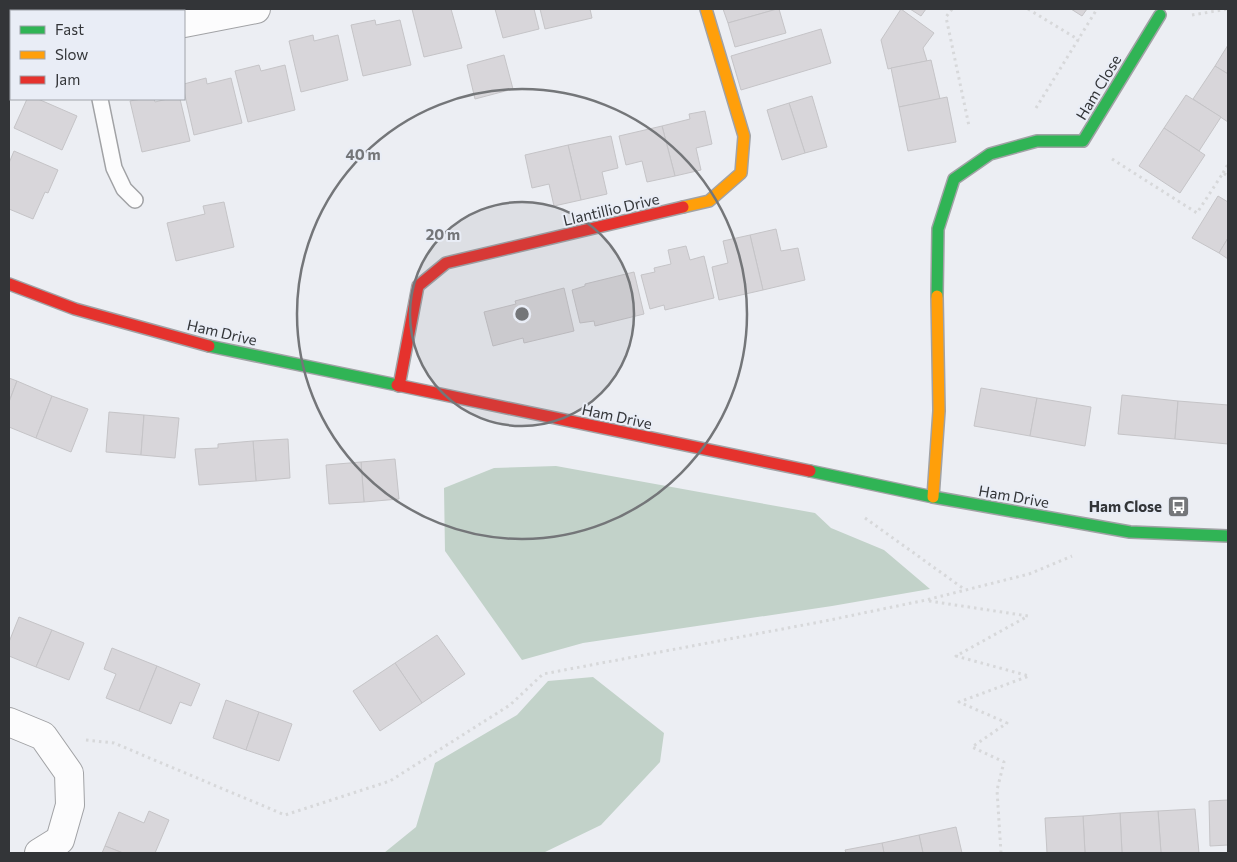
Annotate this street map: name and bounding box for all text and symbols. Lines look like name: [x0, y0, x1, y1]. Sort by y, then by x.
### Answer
legend: [10, 10, 185, 100]
text: Fast: [55, 20, 84, 38]
text: Slow: [55, 45, 88, 63]
street label: Ham Close: [1072, 51, 1124, 123]
text: Jam: [55, 70, 80, 88]
text: 40 m: [345, 145, 381, 163]
street label: Llantillio Drive: [561, 189, 661, 229]
text: 20 m: [426, 225, 460, 243]
centre of rings: [513, 305, 531, 323]
street label: Ham Drive: [185, 315, 259, 349]
street label: Ham Drive: [580, 400, 654, 432]
street label: Ham Drive: [977, 481, 1051, 511]
bus stop icon: Ham Close: [1166, 494, 1190, 518]
place label: Ham Close: [1089, 497, 1162, 515]

